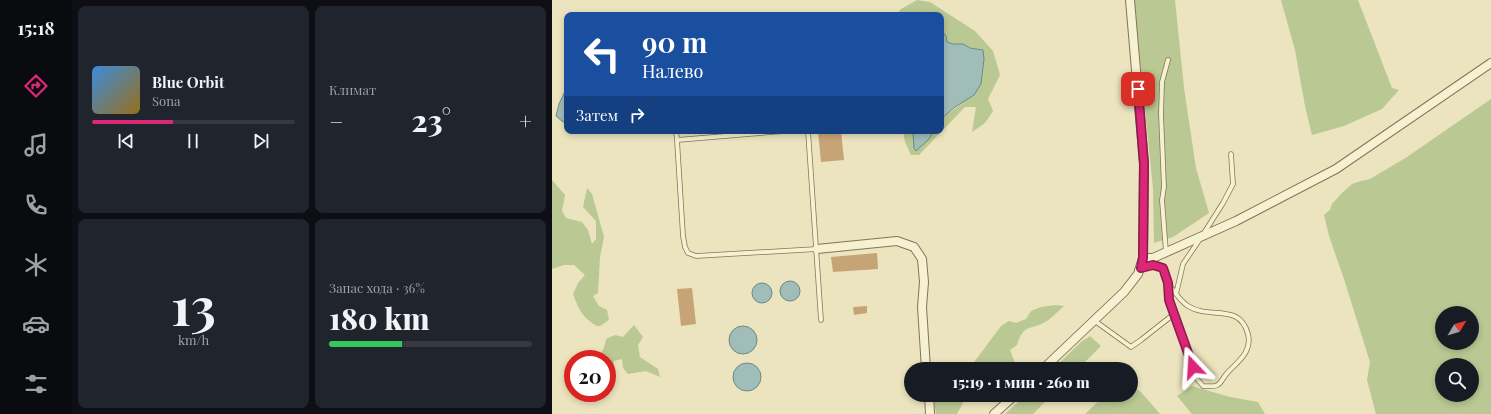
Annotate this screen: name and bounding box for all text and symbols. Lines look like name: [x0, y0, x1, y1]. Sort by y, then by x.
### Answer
text: 15:18: [17, 16, 55, 40]
text: 90 m: [642, 23, 707, 60]
icon: left: [576, 28, 628, 80]
text: Налево: [642, 59, 703, 83]
icon: directions: [22, 72, 50, 100]
text: Blue Orbit: [152, 72, 224, 92]
pin: [1121, 72, 1155, 106]
icon: arrive: [1127, 78, 1149, 100]
text: Климат: [329, 81, 376, 98]
text: Sona: [152, 92, 180, 109]
text: 23°: [411, 100, 451, 140]
icon: right: [626, 104, 648, 126]
text: Затем: [576, 105, 618, 125]
text: −: [329, 106, 343, 136]
text: +: [519, 106, 532, 136]
icon: previous: [115, 130, 137, 152]
icon: pause: [182, 130, 204, 152]
icon: next: [250, 130, 272, 152]
icon: music: [22, 131, 50, 159]
icon: phone: [22, 191, 50, 219]
icon: climate: [22, 251, 50, 279]
text: 13: [171, 270, 216, 339]
text: Запас хода · 36%: [329, 279, 425, 296]
text: 180 km: [329, 298, 430, 338]
north arrow: [1435, 306, 1479, 350]
map controls: [1435, 306, 1479, 402]
icon: car: [22, 310, 50, 338]
text: km/h: [178, 331, 209, 348]
position arrow: [1172, 346, 1214, 388]
speed limit sign: 20: [564, 350, 616, 402]
button: search: [1435, 358, 1479, 402]
icon: filters: [22, 370, 50, 398]
text: 15:19 · 1 мин · 260 m: [952, 372, 1090, 392]

